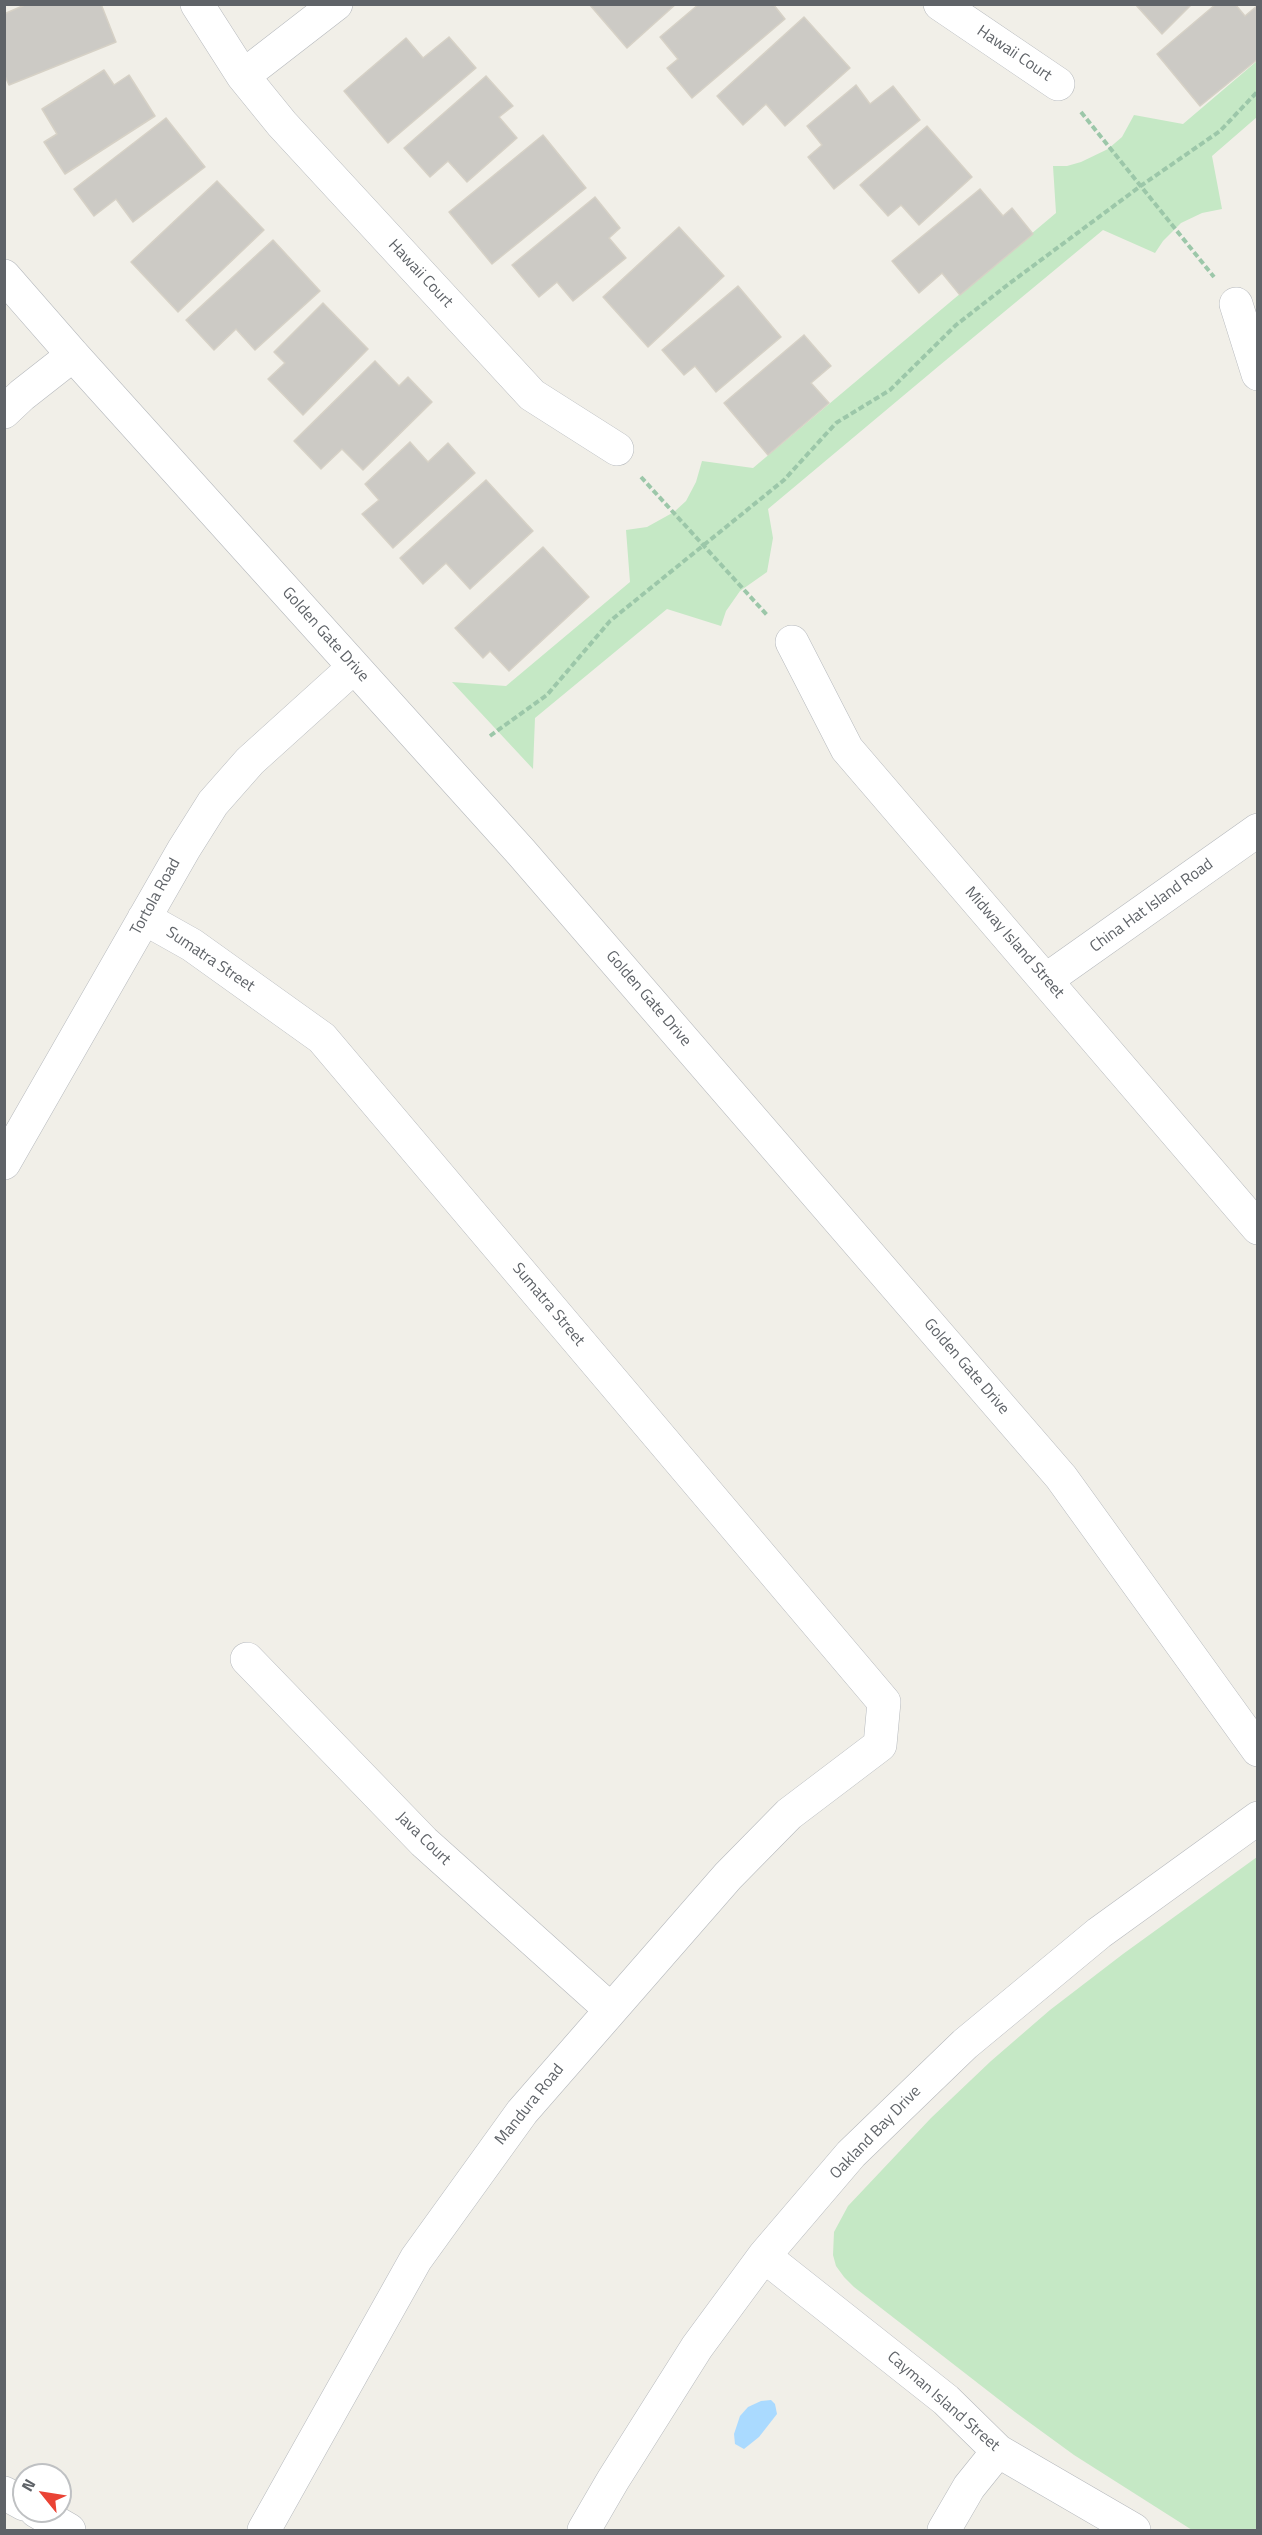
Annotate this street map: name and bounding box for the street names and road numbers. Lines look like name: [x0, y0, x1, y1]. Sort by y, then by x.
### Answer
street label: Hawaii Court: [973, 22, 1055, 86]
street label: Hawaii Court: [384, 236, 456, 312]
street label: Golden Gate Drive: [277, 584, 373, 686]
street label: Tortola Road: [127, 855, 185, 939]
street label: China Hat Island Road: [1087, 855, 1217, 957]
street label: Midway Island Street: [960, 883, 1068, 1003]
street label: Sumatra Street: [162, 923, 258, 997]
street label: Golden Gate Drive: [601, 947, 695, 1051]
street label: Sumatra Street: [508, 1260, 588, 1350]
street label: Golden Gate Drive: [919, 1315, 1013, 1419]
street label: Java Court: [392, 1808, 454, 1870]
street label: Mandura Road: [491, 2061, 569, 2149]
street label: Oakland Bay Drive: [827, 2082, 925, 2184]
street label: Cayman Island Street: [883, 2348, 1003, 2456]

